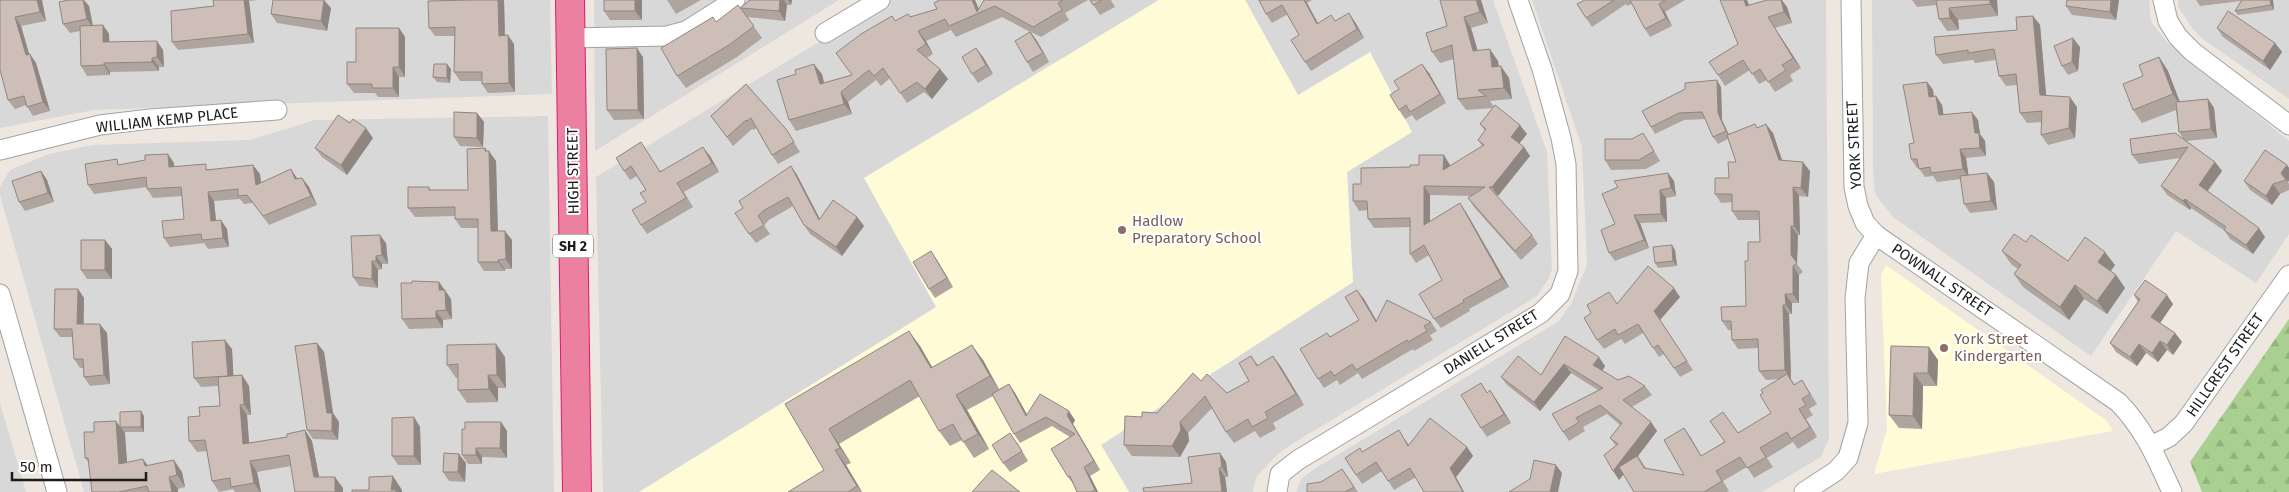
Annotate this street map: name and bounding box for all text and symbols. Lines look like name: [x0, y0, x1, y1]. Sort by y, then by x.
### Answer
street label: YORK STREET: [1843, 100, 1865, 190]
street label: WILLIAM KEMP PLACE: [95, 104, 239, 136]
street label: HIGH STREET: [563, 127, 583, 215]
place label: Hadlow Preparatory School: [1132, 212, 1262, 247]
marker: Hadlow Preparatory School: [1116, 224, 1128, 236]
road number: SH 2: [553, 235, 593, 258]
street label: POWNALL STREET: [1888, 240, 1996, 321]
street label: DANIELL STREET: [1440, 306, 1542, 378]
street label: HILLCREST STREET: [2183, 310, 2268, 420]
place label: York Street Kindergarten: [1954, 330, 2042, 365]
marker: York Street Kindergarten: [1938, 342, 1950, 354]
scale bar: [12, 450, 146, 482]
text: 50 m: [20, 458, 53, 476]

